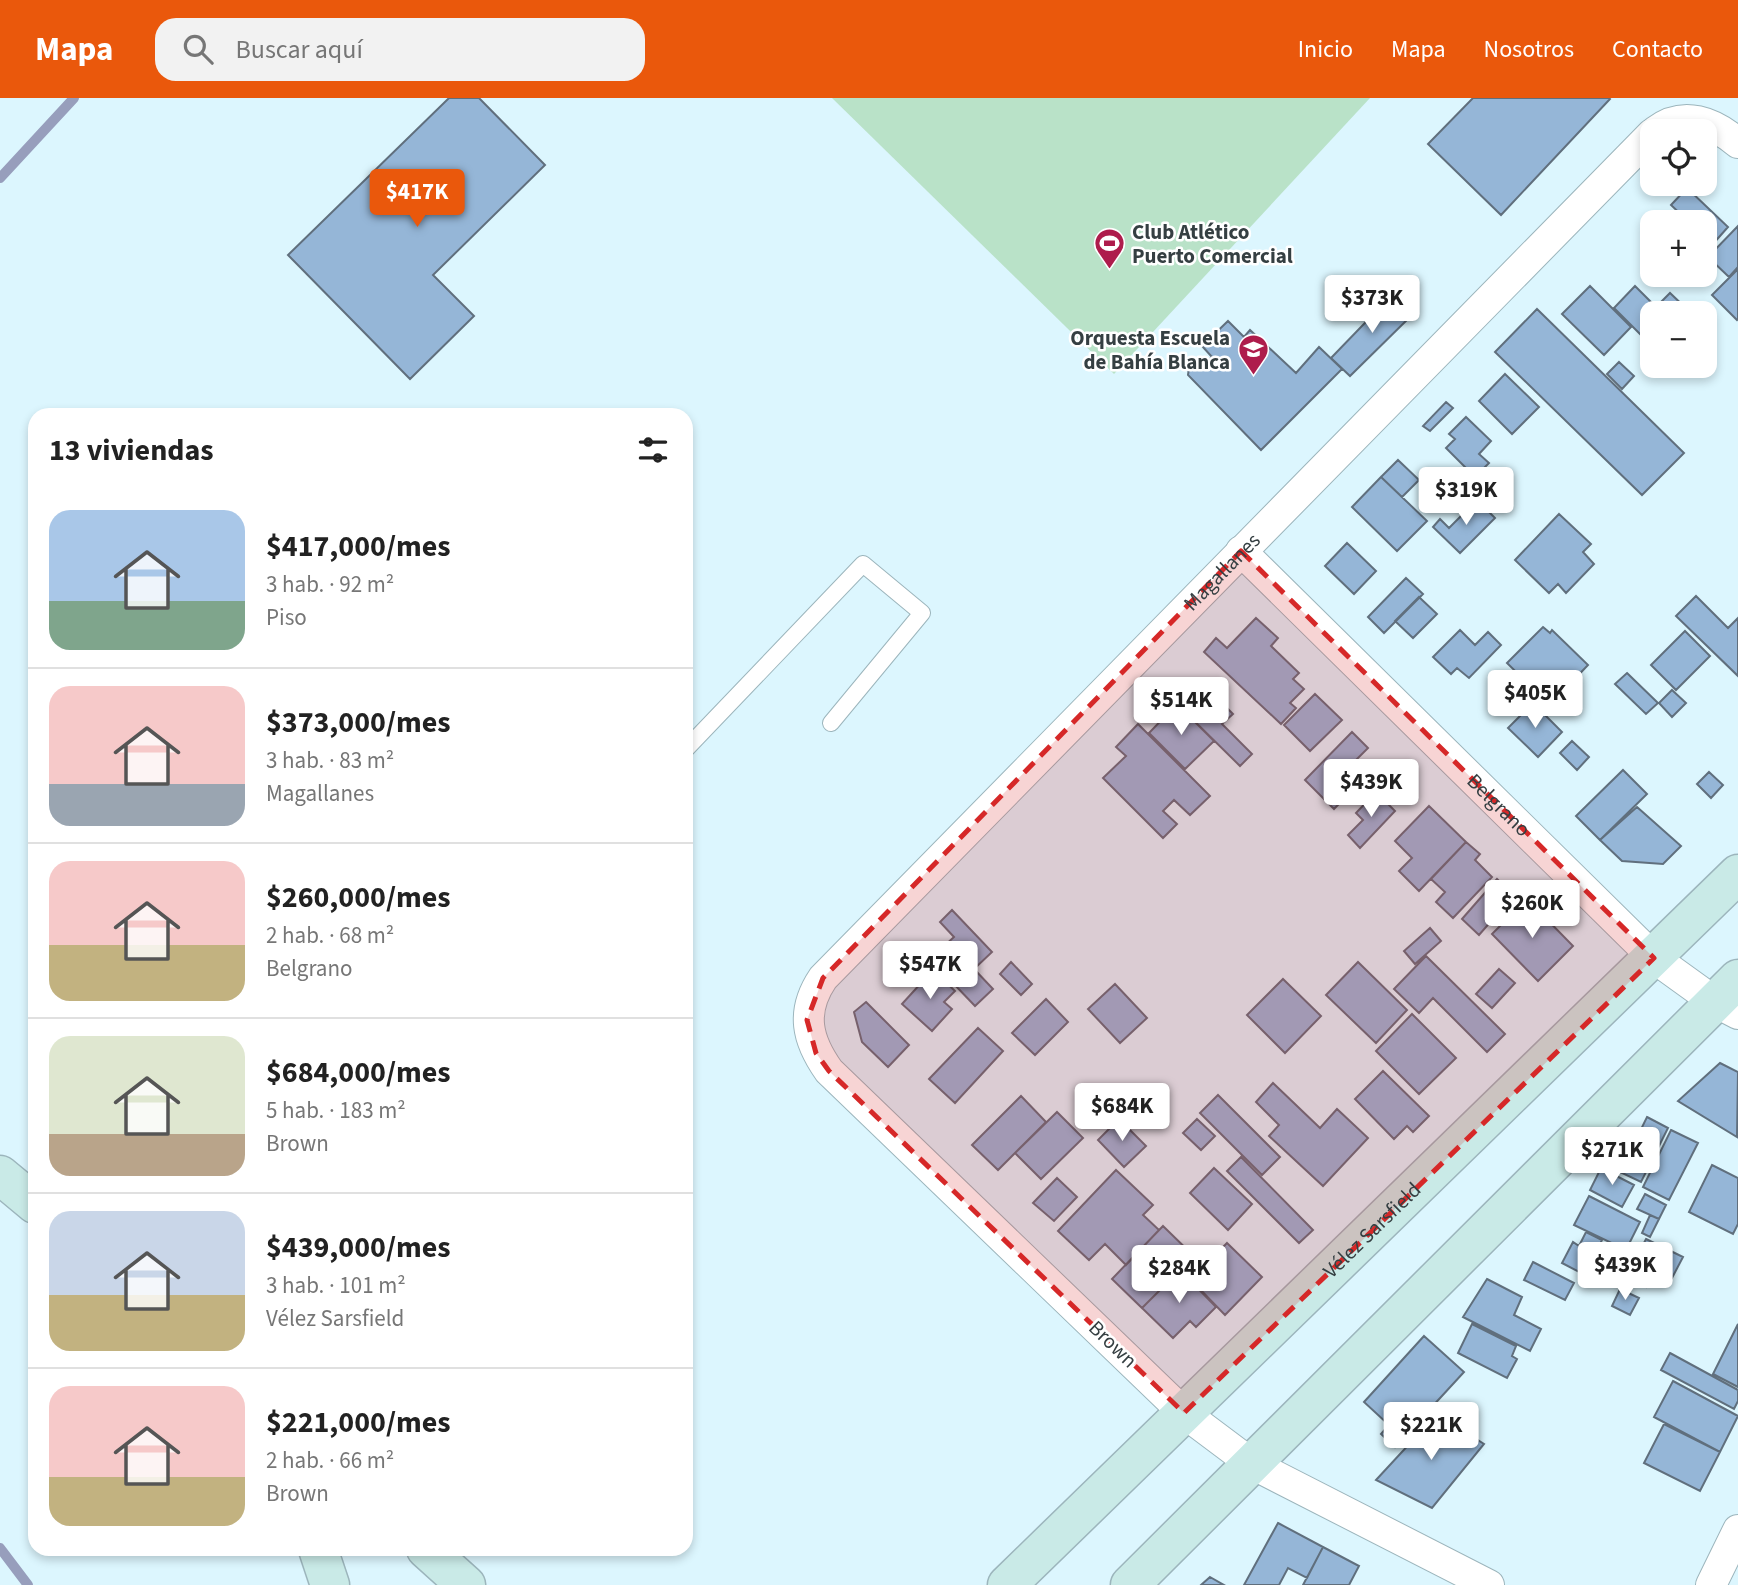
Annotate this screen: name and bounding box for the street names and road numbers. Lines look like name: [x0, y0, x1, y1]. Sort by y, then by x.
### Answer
street label: Magallanes: [1177, 526, 1267, 618]
street label: Belgrano: [1460, 767, 1538, 844]
street label: Vélez Sarsfield: [1316, 1175, 1428, 1285]
street label: Brown: [1082, 1313, 1144, 1375]

